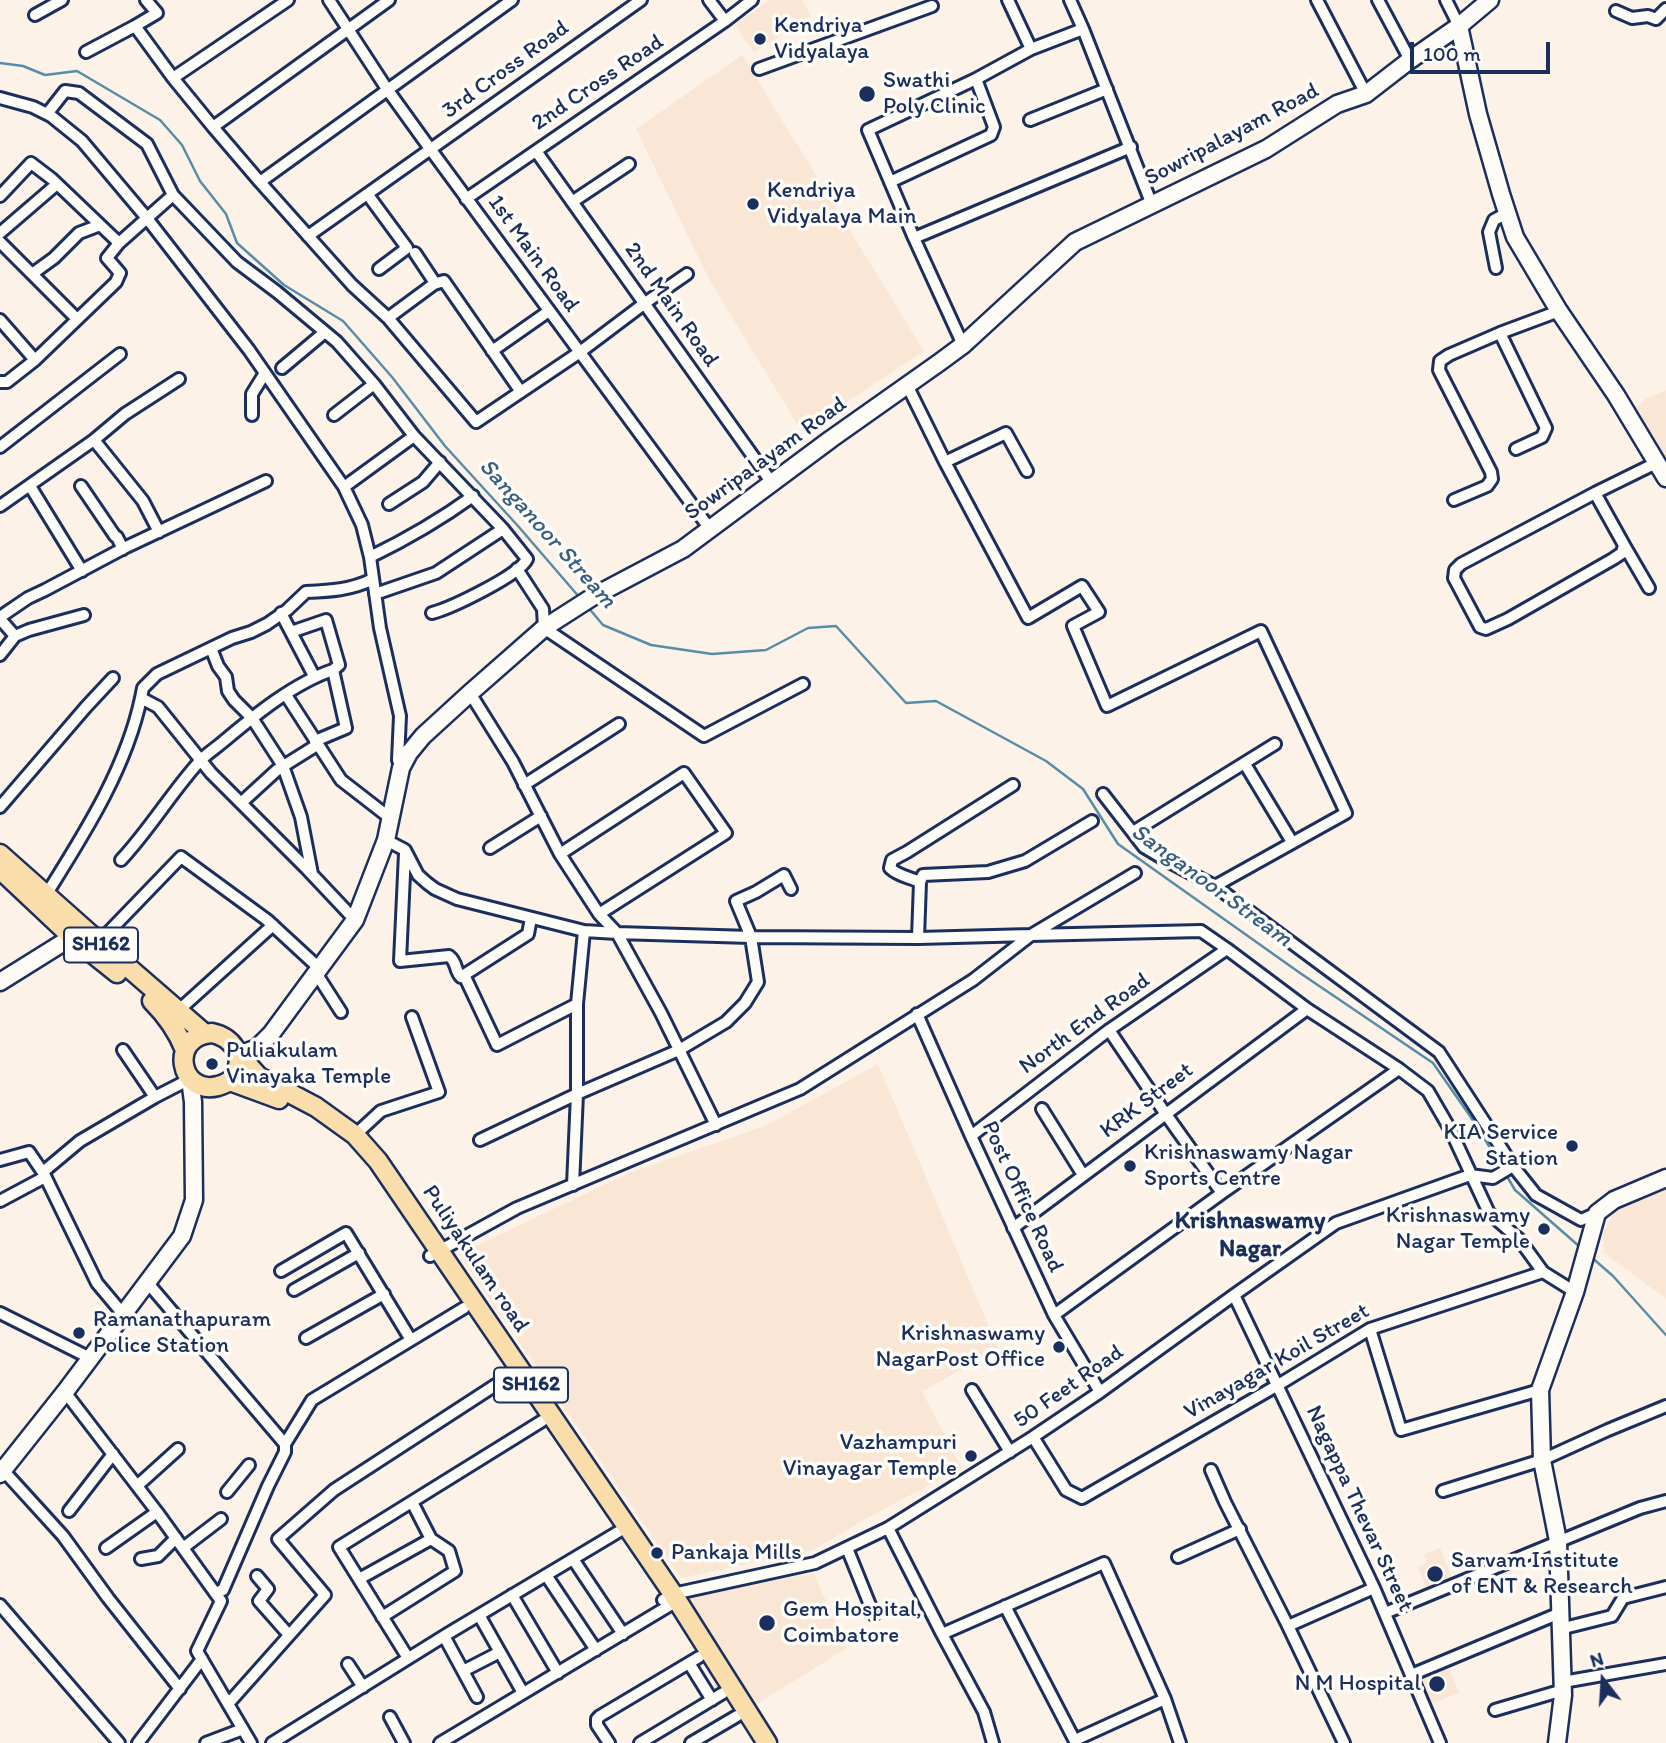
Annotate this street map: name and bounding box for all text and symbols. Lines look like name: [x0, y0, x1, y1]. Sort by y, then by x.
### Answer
place label: Kendriya Vidyalaya: [774, 12, 869, 66]
street label: 3rd Cross Road: [437, 15, 575, 125]
scale bar: [1414, 28, 1554, 72]
street label: 2nd Cross Road: [527, 29, 669, 137]
marker: Kendriya Vidyalaya: [752, 31, 768, 47]
text: 100 m: [1423, 41, 1481, 66]
place label: Swathi Poly Clinic: [883, 67, 986, 121]
street label: Sowripalayam Road: [1140, 77, 1324, 193]
marker: Swathi Poly Clinic: [857, 84, 877, 104]
place label: Kendriya Vidyalaya Main: [767, 177, 916, 231]
street label: 1st Main Road: [481, 190, 585, 318]
marker: Kendriya Vidyalaya Main: [745, 196, 761, 212]
street label: 2nd Main Road: [618, 237, 724, 373]
street label: Sowripalayam Road: [680, 391, 852, 527]
water label: Sanganoor Stream: [472, 453, 622, 615]
water label: Sanganoor Stream: [1125, 818, 1297, 954]
road number: SH162: [64, 928, 138, 962]
street label: North End Road: [1014, 967, 1156, 1081]
place label: Puliakulam Vinayaka Temple: [226, 1037, 391, 1091]
marker: Puliakulam Vinayaka Temple: [204, 1056, 220, 1072]
street label: KRK Street: [1095, 1057, 1199, 1145]
street label: Post Office Road: [975, 1117, 1069, 1277]
place label: KIA Service Station: [1443, 1119, 1558, 1173]
marker: KIA Service Station: [1564, 1138, 1580, 1154]
place label: Krishnaswamy Nagar Sports Centre: [1144, 1139, 1353, 1193]
marker: Krishnaswamy Nagar Sports Centre: [1122, 1158, 1138, 1174]
street label: Puliyakulam road: [416, 1180, 534, 1338]
place label: Krishnaswamy Nagar Temple: [1386, 1202, 1530, 1256]
district label: Krishnaswamy Nagar: [1175, 1208, 1325, 1264]
marker: Krishnaswamy Nagar Temple: [1536, 1221, 1552, 1237]
street label: Vinayagar Koil Street: [1179, 1298, 1375, 1426]
place label: Ramanathapuram Police Station: [93, 1306, 271, 1360]
place label: Krishnaswamy NagarPost Office: [876, 1320, 1045, 1374]
marker: Ramanathapuram Police Station: [71, 1325, 87, 1341]
street label: 50 Feet Road: [1009, 1339, 1129, 1435]
marker: Krishnaswamy NagarPost Office: [1051, 1339, 1067, 1355]
road number: SH162: [494, 1368, 568, 1402]
street label: Nagappa Thevar Street: [1299, 1401, 1419, 1617]
place label: Vazhampuri Vinayagar Temple: [783, 1429, 957, 1483]
marker: Vazhampuri Vinayagar Temple: [963, 1448, 979, 1464]
place label: Pankaja Mills: [671, 1539, 802, 1567]
marker: Pankaja Mills: [649, 1545, 665, 1561]
place label: Sarvam Institute of ENT & Research: [1451, 1547, 1633, 1601]
marker: Sarvam Institute of ENT & Research: [1425, 1564, 1445, 1584]
place label: Gem Hospital, Coimbatore: [783, 1596, 922, 1650]
marker: Gem Hospital, Coimbatore: [757, 1613, 777, 1633]
north arrow: [1568, 1645, 1638, 1715]
text: N: [1587, 1647, 1606, 1672]
place label: N M Hospital: [1295, 1670, 1421, 1698]
marker: N M Hospital: [1427, 1674, 1447, 1694]

